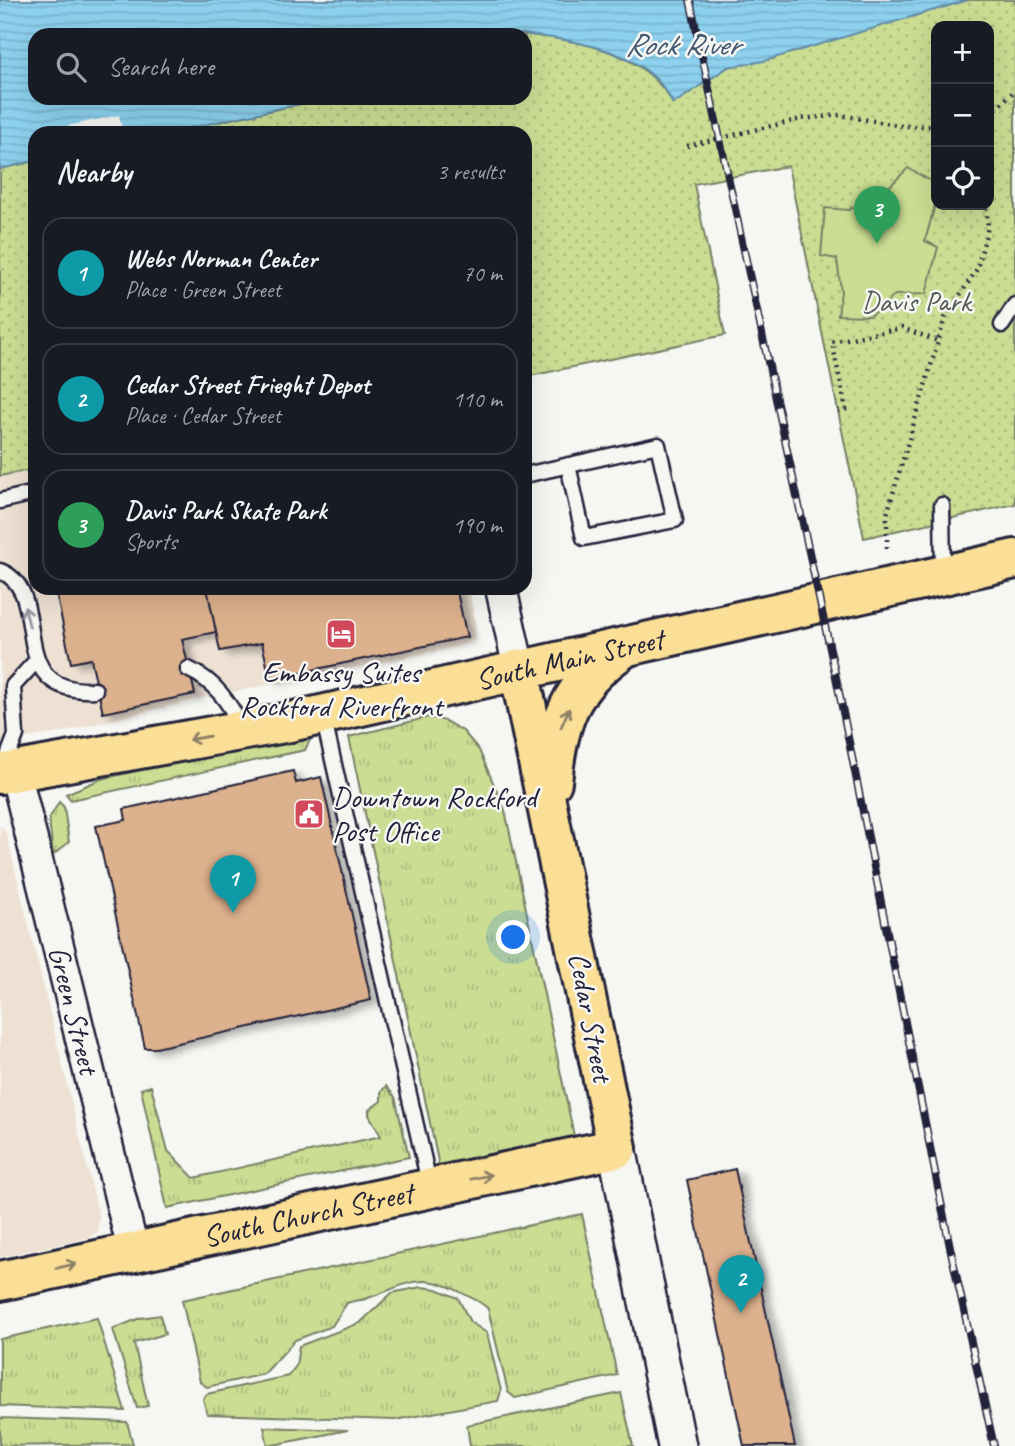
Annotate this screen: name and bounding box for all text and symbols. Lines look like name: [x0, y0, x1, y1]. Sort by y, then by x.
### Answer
map controls: [931, 21, 994, 210]
button: +: [931, 21, 994, 84]
water label: Rock River: [625, 24, 744, 65]
search box: [28, 28, 532, 105]
icon: search: [52, 48, 90, 86]
text: Search here: [108, 50, 214, 83]
button: −: [931, 84, 994, 147]
button: locate: [931, 147, 994, 210]
text: Nearby: [56, 153, 132, 191]
text: 3 results: [437, 157, 504, 186]
pin: 3: [854, 186, 900, 244]
text: Webs Norman Center: [125, 242, 317, 275]
text: 1: [76, 259, 86, 288]
text: 70 m: [463, 259, 502, 288]
text: Place · Green Street: [125, 275, 281, 304]
park label: Davis Park: [861, 282, 973, 320]
text: Cedar Street Frieght Depot: [125, 368, 370, 401]
text: 2: [76, 385, 86, 414]
text: 110 m: [453, 385, 502, 414]
text: Place · Cedar Street: [125, 401, 281, 430]
text: Davis Park Skate Park: [125, 494, 327, 527]
text: 3: [76, 511, 86, 540]
text: 190 m: [453, 511, 502, 540]
text: Sports: [125, 527, 177, 556]
one-way arrow: [20, 606, 33, 629]
hotel icon: Embassy Suites Rockford Riverfront: [324, 617, 358, 651]
street label: South Main Street: [472, 619, 671, 699]
place label: Embassy Suites Rockford Riverfront: [240, 653, 446, 725]
one-way arrow: [559, 708, 572, 729]
one-way arrow: [188, 732, 211, 745]
place label: Downtown Rockford Post Office: [332, 778, 540, 850]
public building icon: Downtown Rockford Post Office: [292, 797, 326, 831]
pin: 1: [210, 855, 256, 913]
your location: [496, 920, 530, 954]
street label: Green Street: [40, 942, 109, 1081]
street label: Cedar Street: [560, 949, 623, 1088]
one-way arrow: [469, 1169, 492, 1183]
street label: South Church Street: [200, 1173, 420, 1256]
pin: 2: [718, 1255, 764, 1313]
one-way arrow: [55, 1259, 77, 1272]

